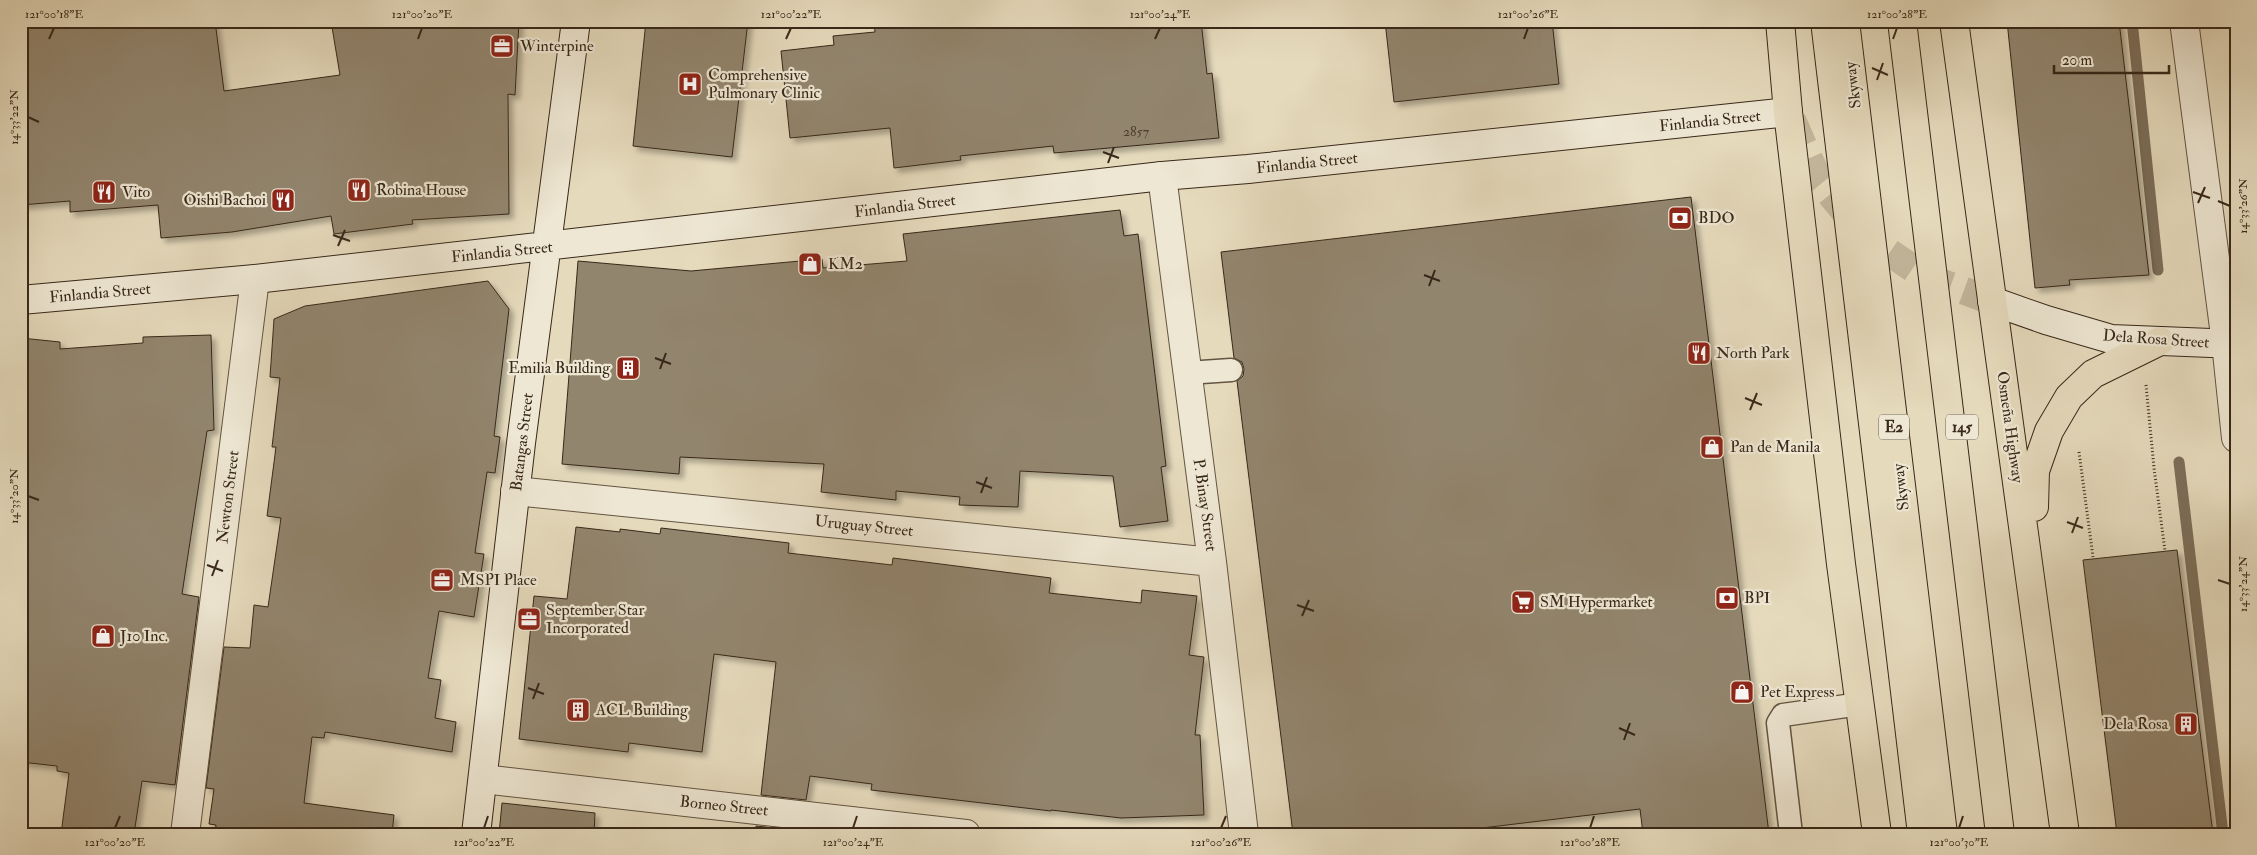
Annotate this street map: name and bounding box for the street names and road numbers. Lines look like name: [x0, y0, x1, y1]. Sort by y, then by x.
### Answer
street label: Skyway: [1840, 60, 1866, 109]
street label: Finlandia Street: [1658, 106, 1762, 136]
street label: Finlandia Street: [1255, 148, 1359, 178]
street label: Finlandia Street: [853, 190, 957, 222]
street label: Finlandia Street: [450, 237, 554, 267]
street label: Finlandia Street: [48, 279, 152, 307]
street label: Dela Rosa Street: [2102, 325, 2210, 353]
street label: Osmeña Highway: [1992, 370, 2028, 485]
street label: Batangas Street: [506, 392, 538, 492]
road number: E2: [1879, 414, 1909, 440]
road number: 145: [1946, 414, 1978, 440]
street label: Newton Street: [212, 449, 244, 545]
street label: P. Binay Street: [1189, 457, 1221, 553]
street label: Skyway: [1888, 462, 1914, 511]
street label: Uruguay Street: [814, 511, 914, 541]
street label: Borneo Street: [679, 791, 769, 821]

